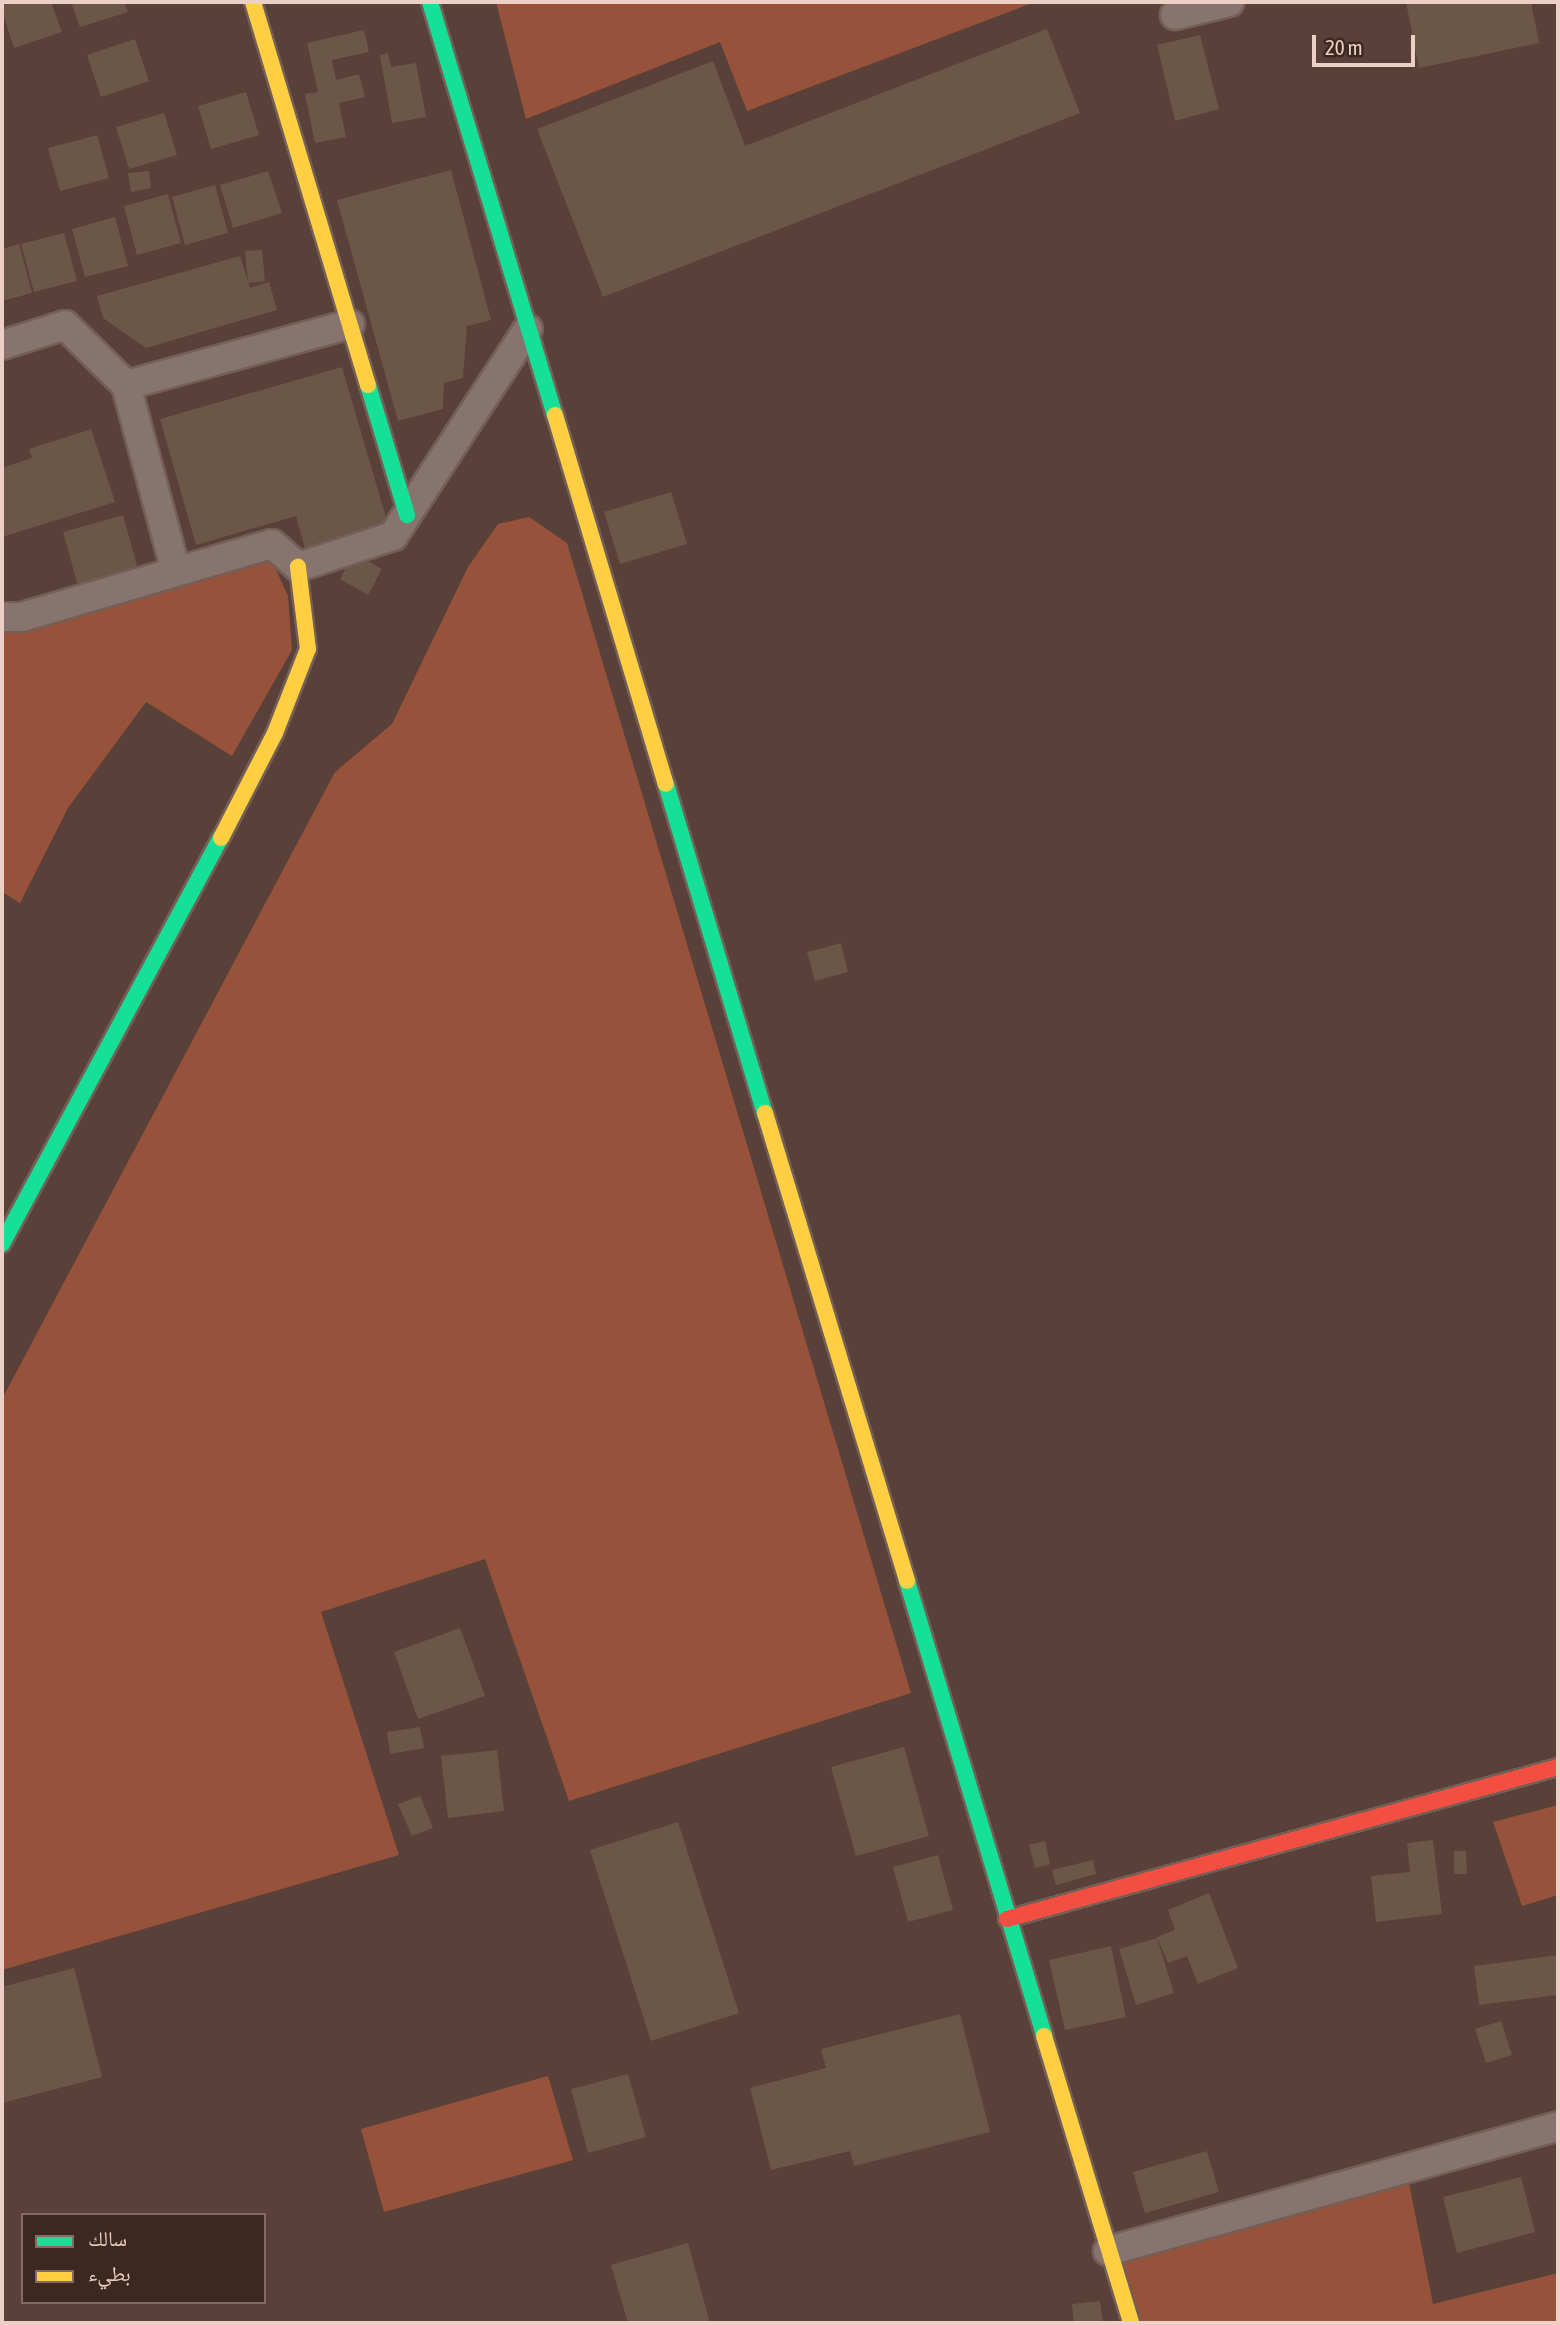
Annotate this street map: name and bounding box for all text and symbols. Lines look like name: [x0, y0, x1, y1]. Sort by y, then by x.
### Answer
scale bar: [1315, 21, 1418, 65]
text: 20 m: [1325, 35, 1363, 59]
legend: [21, 2213, 266, 2304]
text: سالك: [88, 2226, 127, 2250]
text: بطيء: [88, 2261, 131, 2285]

